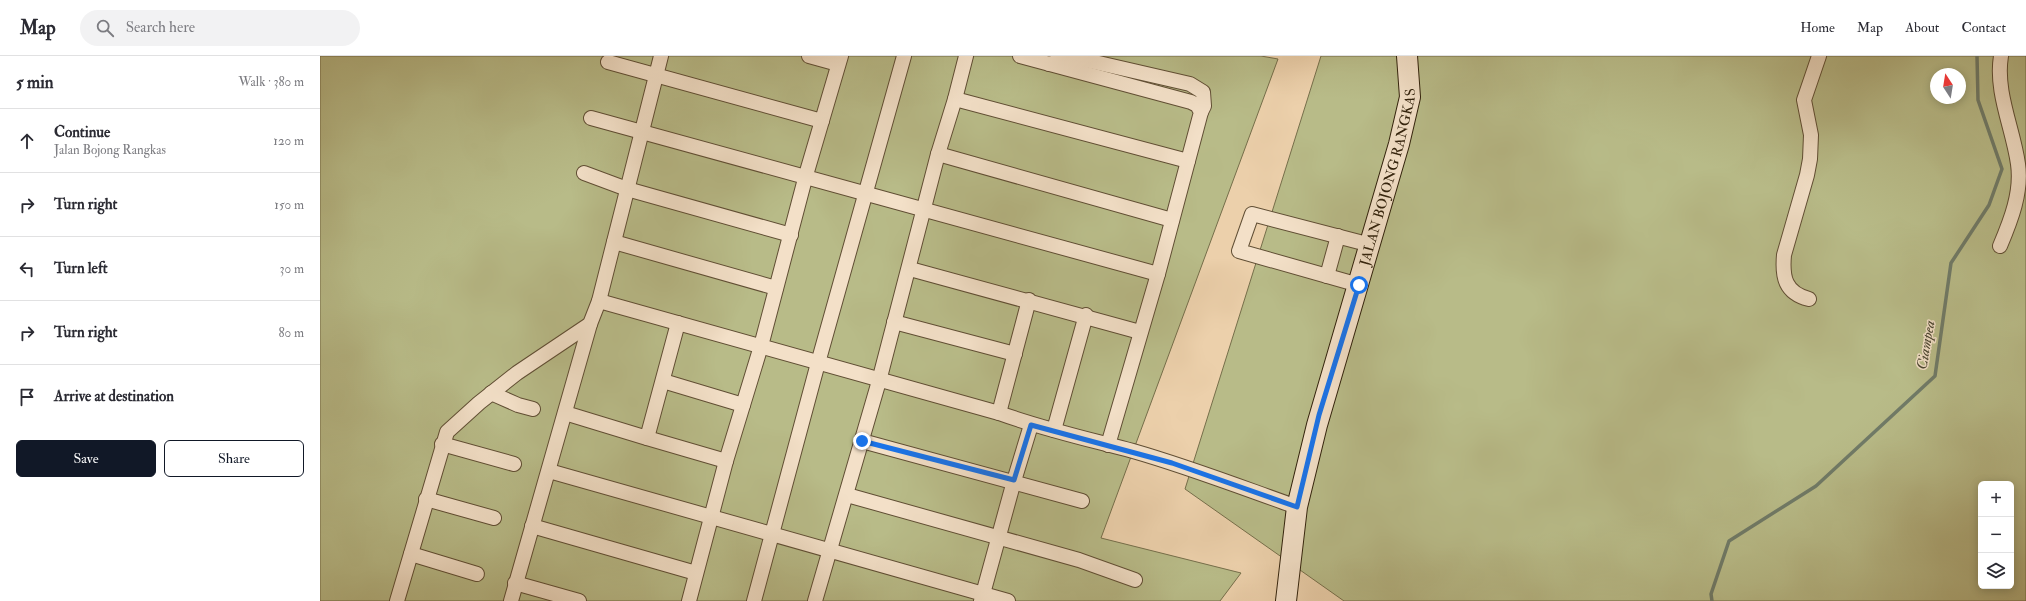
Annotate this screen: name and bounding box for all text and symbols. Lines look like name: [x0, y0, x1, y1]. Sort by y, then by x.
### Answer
search box: [80, 10, 360, 46]
text: Map: [20, 16, 56, 40]
icon: search: [94, 17, 116, 39]
text: Search here: [126, 18, 195, 37]
text: Home: [1800, 19, 1835, 36]
text: Map: [1857, 19, 1883, 36]
text: About: [1905, 19, 1939, 36]
text: Contact: [1961, 19, 2006, 36]
north arrow: [1930, 68, 1966, 104]
text: 5 min: [16, 72, 54, 93]
text: Walk · 380 m: [238, 74, 304, 90]
street label: JALAN BOJONG RANGKAS: [1355, 88, 1418, 269]
text: Continue: [54, 123, 110, 142]
icon: ahead: [16, 130, 38, 152]
text: 120 m: [273, 133, 304, 149]
text: Jalan Bojong Rangkas: [54, 142, 166, 158]
icon: right: [16, 194, 38, 216]
text: Turn right: [54, 195, 117, 214]
text: 150 m: [274, 197, 304, 213]
icon: left: [16, 258, 38, 280]
text: Turn left: [54, 259, 108, 278]
text: 30 m: [280, 261, 304, 277]
route start: [1350, 276, 1368, 294]
water label: Ciampea: [1912, 319, 1940, 371]
icon: right: [16, 322, 38, 344]
text: Turn right: [54, 323, 117, 342]
text: 80 m: [278, 325, 304, 341]
icon: arrive: [16, 386, 38, 408]
text: Arrive at destination: [54, 387, 174, 406]
route end: [853, 432, 871, 450]
button: Save: [16, 440, 156, 477]
button: Share: [164, 440, 304, 477]
map controls: [1978, 481, 2014, 589]
button: +: [1978, 481, 2014, 517]
button: −: [1978, 517, 2014, 553]
button: layers: [1978, 553, 2014, 589]

